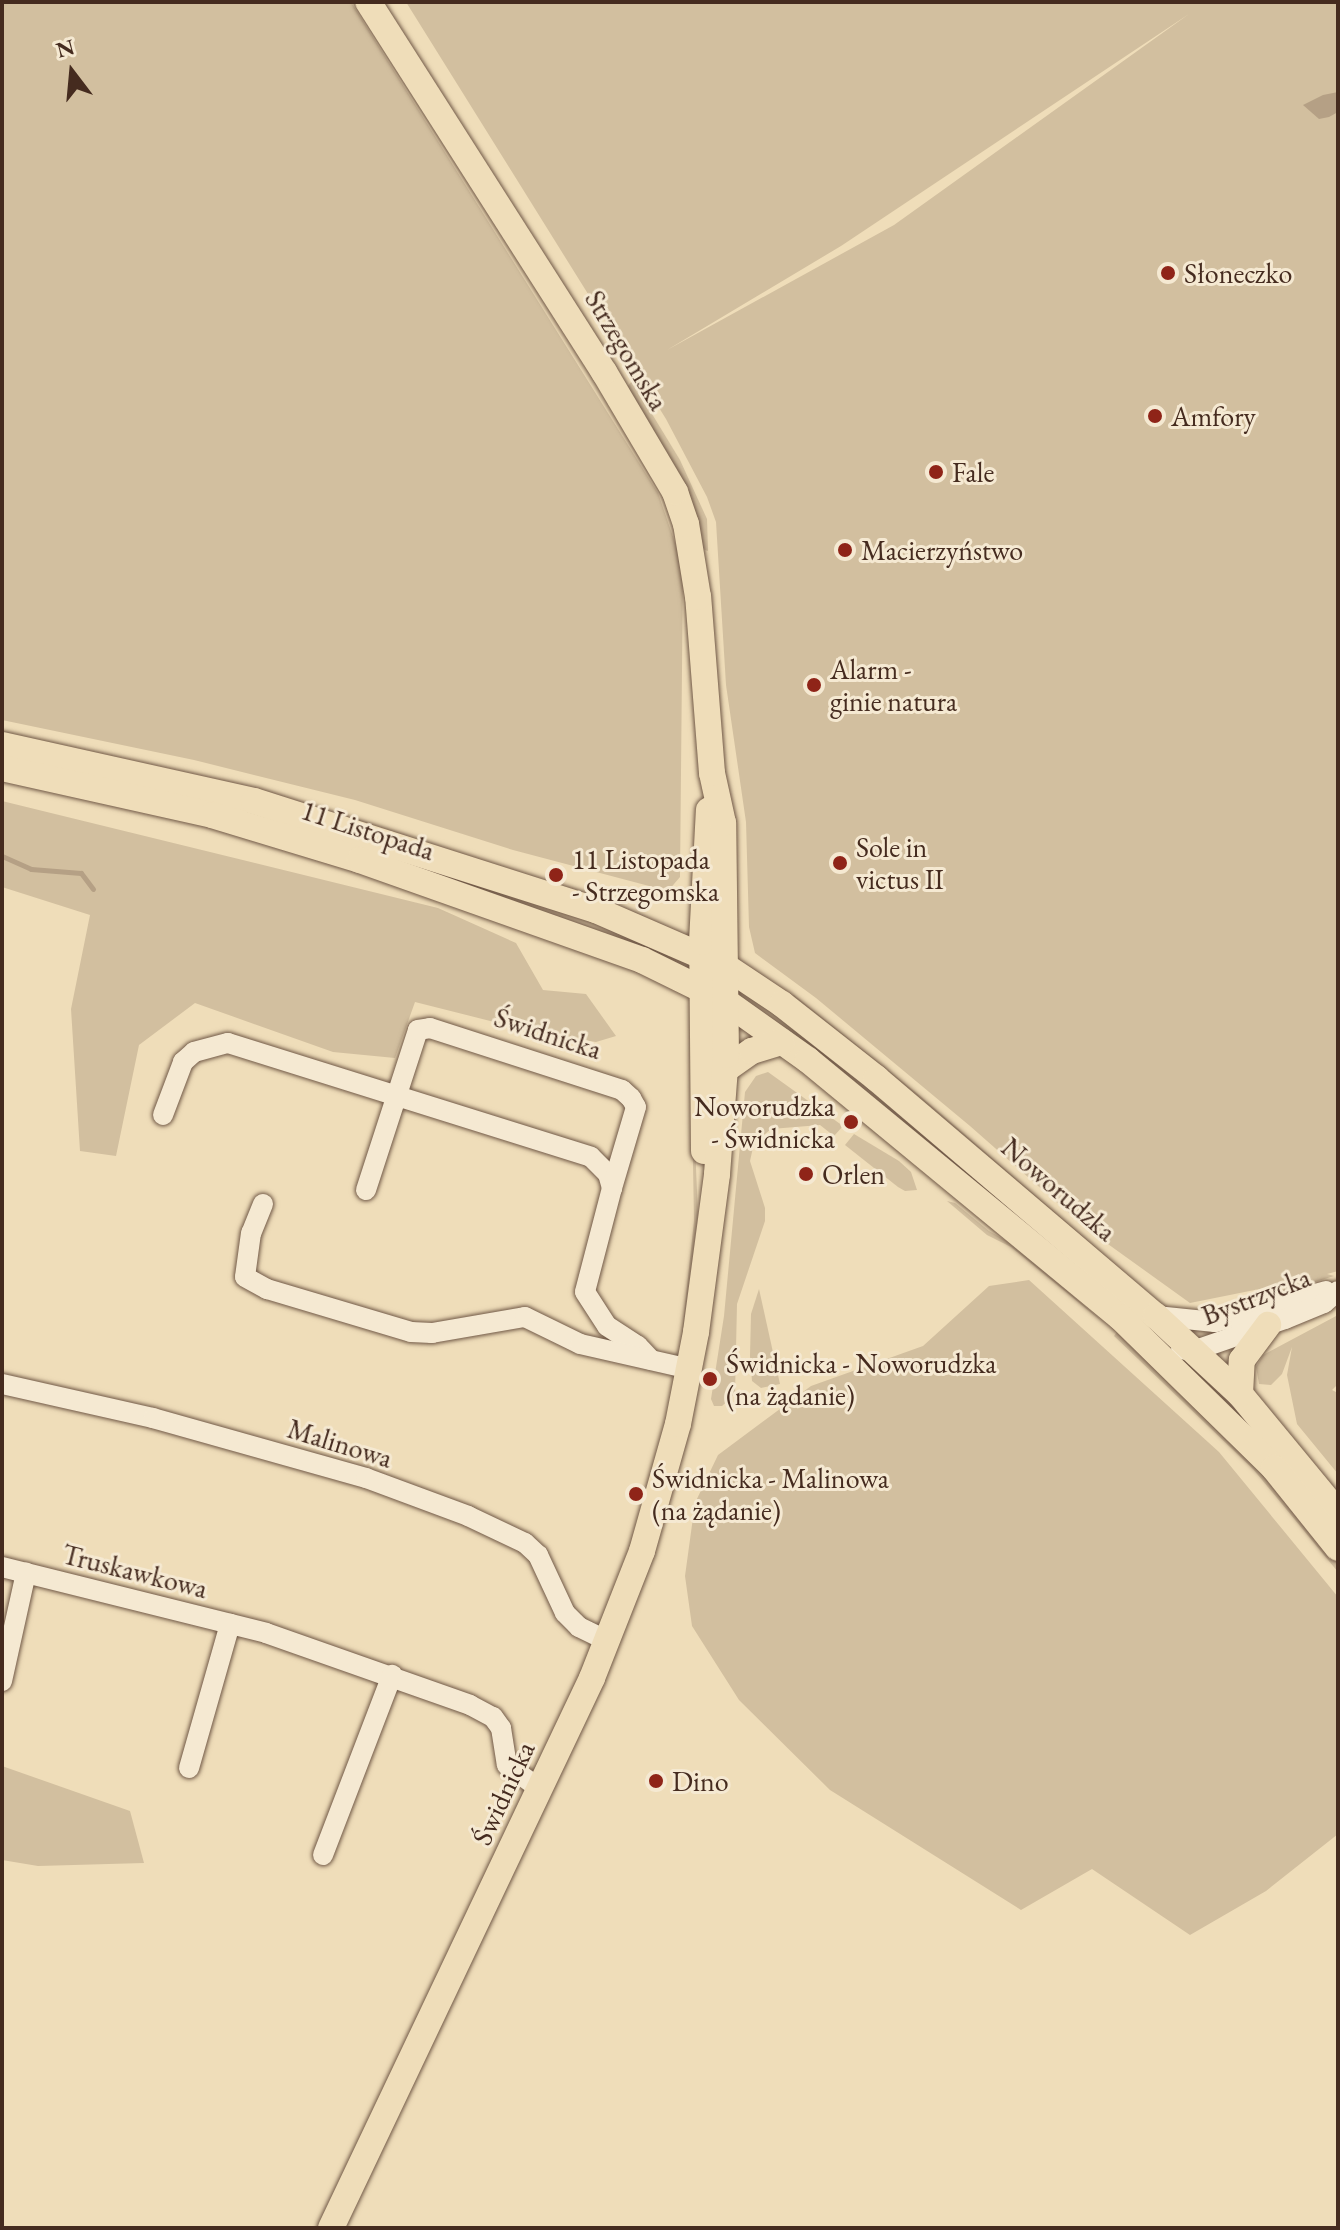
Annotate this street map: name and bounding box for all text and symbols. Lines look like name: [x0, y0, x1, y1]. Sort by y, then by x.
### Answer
north arrow: [32, 32, 112, 112]
text: N: [53, 32, 78, 65]
place label: Słoneczko: [1184, 256, 1292, 290]
marker: Słoneczko: [1159, 264, 1177, 282]
street label: Strzegomska: [578, 284, 676, 416]
place label: Amfory: [1171, 399, 1256, 433]
marker: Amfory: [1146, 407, 1164, 425]
place label: Fale: [952, 455, 994, 489]
marker: Fale: [927, 463, 945, 481]
place label: Macierzyństwo: [861, 533, 1023, 567]
marker: Macierzyństwo: [836, 541, 854, 559]
place label: Alarm - ginie natura: [830, 652, 957, 718]
marker: Alarm - ginie natura: [805, 676, 823, 694]
street label: 11 Listopada: [297, 793, 439, 867]
place label: Sole in victus II: [856, 830, 944, 896]
place label: 11 Listopada - Strzegomska: [572, 842, 719, 908]
marker: Sole in victus II: [831, 854, 849, 872]
marker: 11 Listopada - Strzegomska: [547, 866, 565, 884]
street label: Świdnicka: [490, 1000, 606, 1066]
place label: Noworudzka - Świdnicka: [694, 1089, 835, 1155]
marker: Noworudzka - Świdnicka: [842, 1113, 860, 1131]
street label: Noworudzka: [995, 1130, 1123, 1248]
place label: Orlen: [822, 1157, 885, 1191]
marker: Orlen: [797, 1165, 815, 1183]
street label: Bystrzycka: [1197, 1260, 1315, 1332]
place label: Świdnicka - Noworudzka (na żądanie): [726, 1346, 997, 1412]
marker: Świdnicka - Noworudzka (na żądanie): [701, 1370, 719, 1388]
street label: Malinowa: [284, 1411, 396, 1475]
place label: Świdnicka - Malinowa (na żądanie): [652, 1461, 889, 1527]
marker: Świdnicka - Malinowa (na żądanie): [627, 1485, 645, 1503]
street label: Truskawkowa: [59, 1537, 211, 1605]
street label: Świdnicka: [464, 1736, 542, 1850]
place label: Dino: [672, 1764, 729, 1798]
marker: Dino: [647, 1772, 665, 1790]

